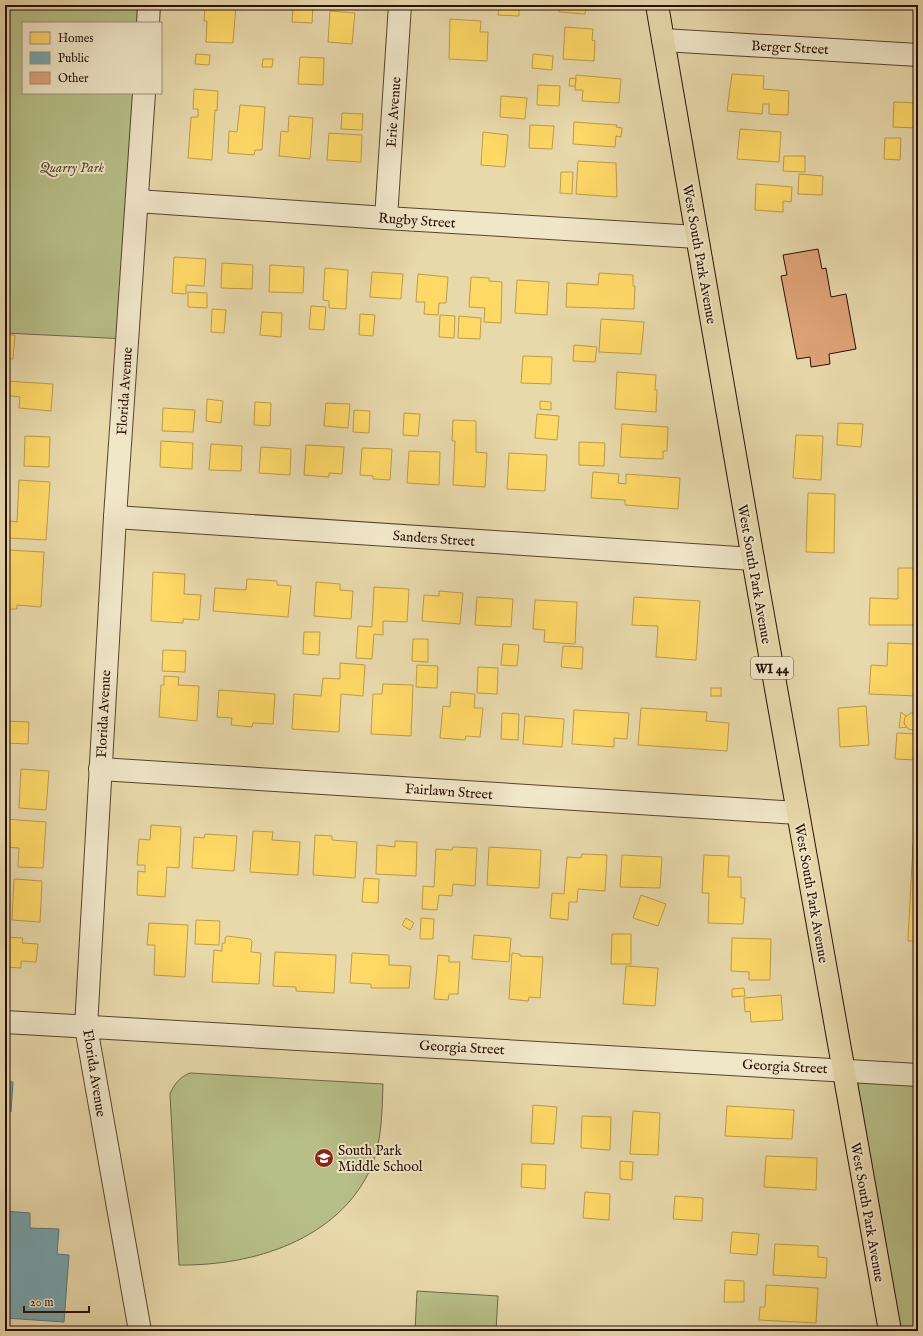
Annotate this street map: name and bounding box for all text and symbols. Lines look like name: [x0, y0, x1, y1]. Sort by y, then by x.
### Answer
legend: [22, 22, 162, 94]
text: Homes: [58, 31, 94, 46]
street label: Berger Street: [751, 37, 829, 59]
text: Public: [58, 51, 89, 66]
text: Other: [58, 71, 89, 86]
street label: Erie Avenue: [383, 76, 405, 148]
park label: Quarry Park: [40, 159, 105, 177]
street label: West South Park Avenue: [678, 183, 720, 326]
street label: Rugby Street: [378, 209, 456, 233]
street label: Florida Avenue: [113, 346, 137, 436]
street label: West South Park Avenue: [733, 503, 775, 646]
street label: Sanders Street: [392, 527, 476, 551]
road number: WI 44: [751, 657, 793, 679]
street label: Florida Avenue: [93, 669, 115, 759]
street label: Fairlawn Street: [405, 780, 494, 804]
street label: West South Park Avenue: [790, 822, 832, 965]
street label: Florida Avenue: [78, 1028, 110, 1119]
street label: Georgia Street: [419, 1037, 505, 1059]
street label: Georgia Street: [742, 1056, 828, 1078]
street label: West South Park Avenue: [846, 1141, 888, 1284]
place label: South Park Middle School: [338, 1142, 423, 1176]
school or university icon: South Park Middle School: [313, 1147, 335, 1169]
scale bar: [24, 1288, 89, 1314]
text: 20 m: [30, 1295, 53, 1310]

